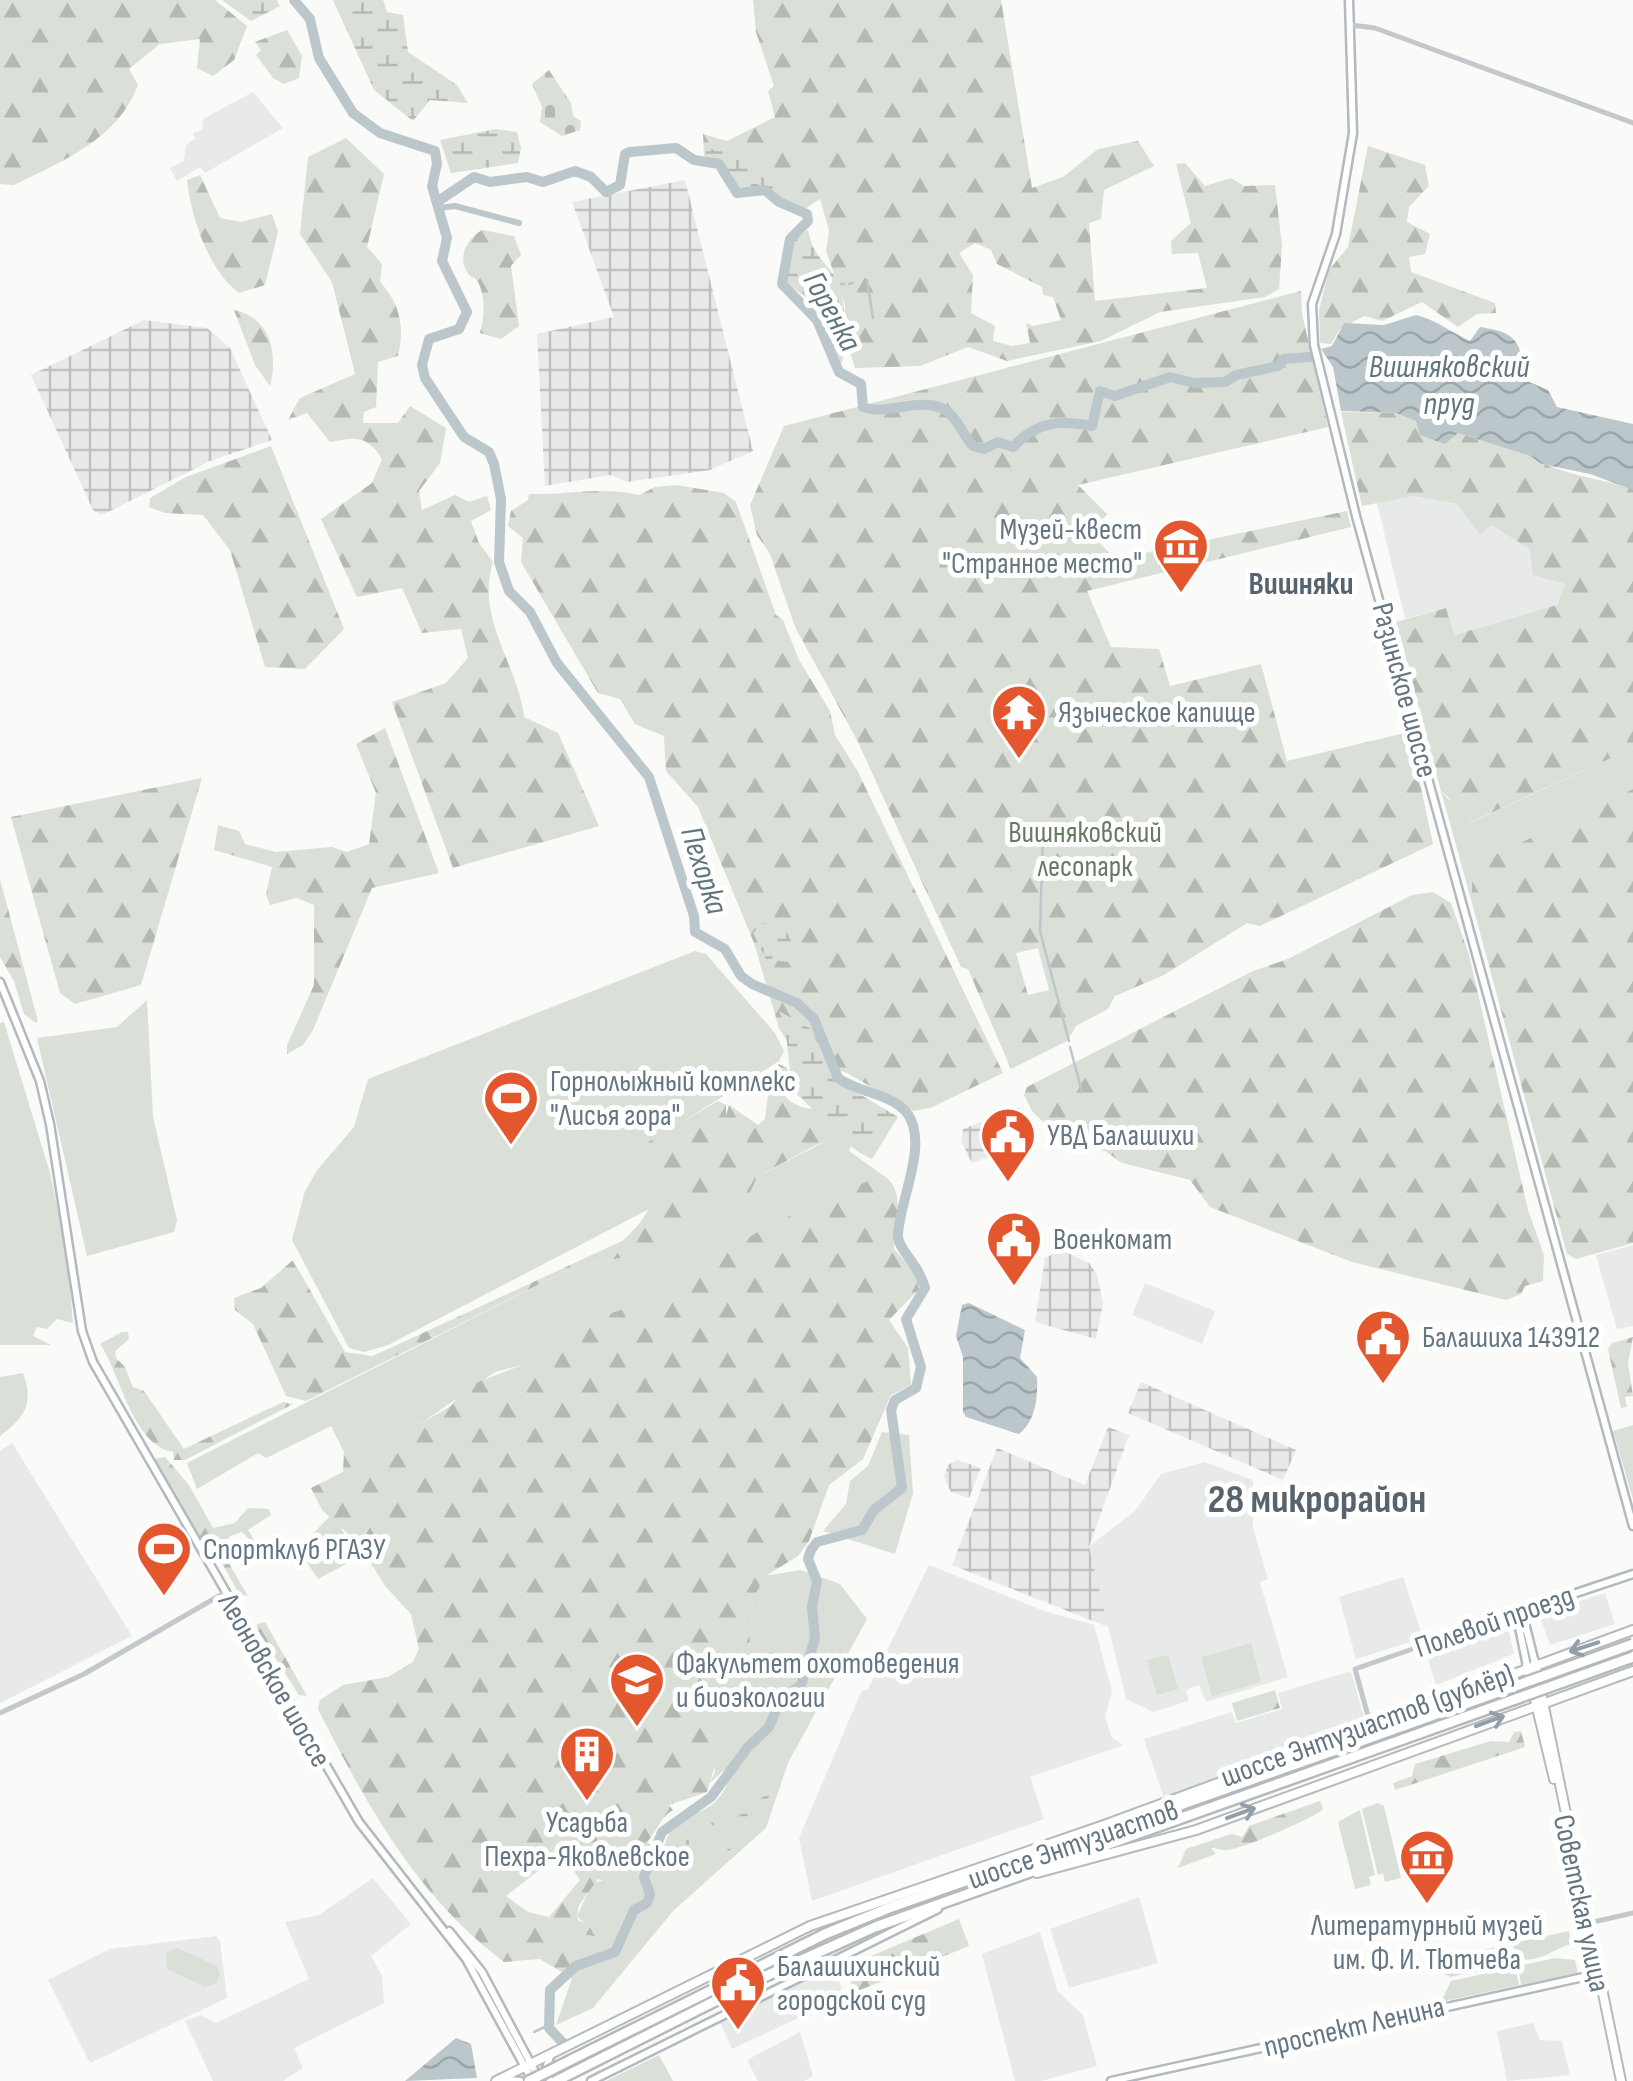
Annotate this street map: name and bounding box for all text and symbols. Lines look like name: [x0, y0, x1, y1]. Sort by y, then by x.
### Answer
water label: Горенка: [794, 265, 869, 359]
water label: Вишняковский пруд: [1369, 348, 1529, 424]
place label: Музей-квест "Странное место": [942, 512, 1142, 582]
museum icon: Музей-квест "Странное место": [1151, 516, 1211, 595]
district label: Вишняки: [1248, 565, 1354, 604]
street label: Разинское шоссе: [1363, 599, 1445, 781]
temple icon: Языческое капище: [989, 682, 1049, 761]
place label: Языческое капище: [1058, 695, 1256, 731]
park label: Вишняковский лесопарк: [1008, 815, 1162, 885]
water label: Пехорка: [671, 822, 736, 919]
place label: Горнолыжный комплекс "Лисья гора": [550, 1064, 796, 1134]
sports icon: Горнолыжный комплекс "Лисья гора": [481, 1068, 541, 1147]
public building icon: УВД Балашихи: [978, 1105, 1038, 1184]
place label: УВД Балашихи: [1047, 1118, 1194, 1154]
public building icon: Военкомат: [984, 1209, 1044, 1288]
place label: Военкомат: [1053, 1222, 1172, 1258]
public building icon: Балашиха 143912: [1353, 1307, 1413, 1386]
place label: Балашиха 143912: [1422, 1320, 1600, 1356]
district label: 28 микрорайон: [1208, 1476, 1426, 1524]
sports icon: Спортклуб РГАЗУ: [134, 1519, 194, 1598]
place label: Спортклуб РГАЗУ: [203, 1532, 386, 1568]
street label: Полевой проезд: [1410, 1578, 1578, 1666]
street label: Леоновское шоссе: [209, 1586, 338, 1774]
one-way arrow: [1568, 1639, 1600, 1657]
place label: Факультет охотоведения и биоэкологии: [676, 1646, 959, 1716]
school or university icon: Факультет охотоведения и биоэкологии: [607, 1650, 667, 1729]
street label: шоссе Энтузиастов (дублёр): [1216, 1656, 1519, 1796]
one-way arrow: [1474, 1711, 1505, 1729]
building icon: Усадьба Пехра-Яковлевское: [557, 1724, 617, 1803]
street label: шоссе Энтузиастов: [963, 1792, 1183, 1898]
one-way arrow: [1225, 1803, 1256, 1821]
place label: Усадьба Пехра-Яковлевское: [484, 1805, 690, 1875]
street label: Советская улица: [1545, 1811, 1617, 1995]
museum icon: Литературный музей им. Ф. И. Тютчева: [1397, 1827, 1457, 1906]
place label: Литературный музей им. Ф. И. Тютчева: [1310, 1908, 1543, 1978]
place label: Балашихинский городской суд: [777, 1949, 940, 2019]
public building icon: Балашихинский городской суд: [708, 1953, 768, 2032]
street label: проспект Ленина: [1260, 1989, 1448, 2065]

